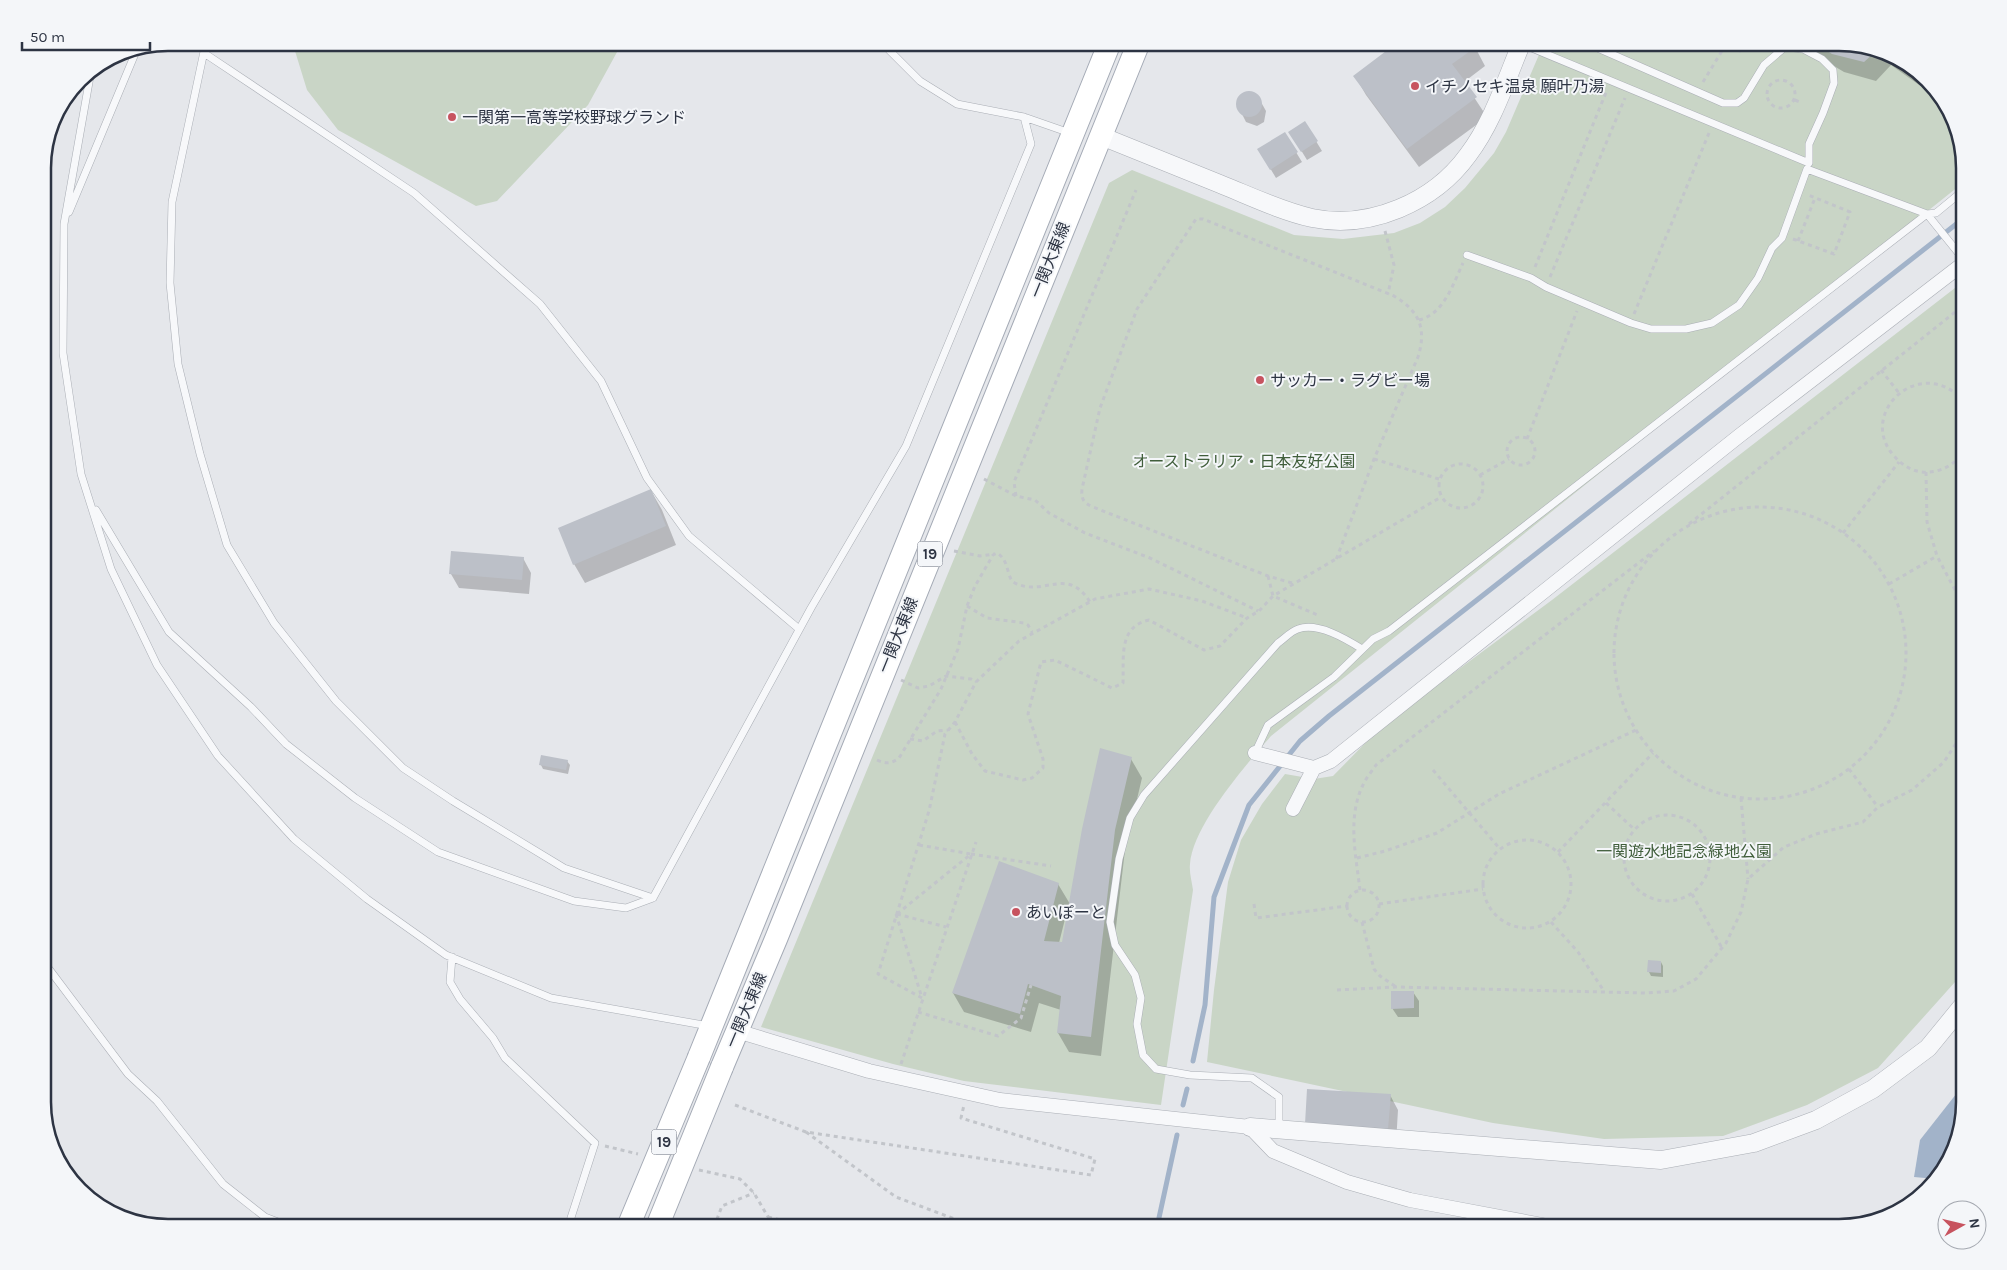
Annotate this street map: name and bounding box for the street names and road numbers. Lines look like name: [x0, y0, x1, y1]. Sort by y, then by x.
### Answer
street label: 一関大東線: [1026, 219, 1074, 301]
road number: 19: [918, 542, 942, 566]
street label: 一関大東線: [874, 594, 922, 676]
street label: 一関大東線: [722, 969, 770, 1051]
road number: 19: [652, 1130, 676, 1154]

